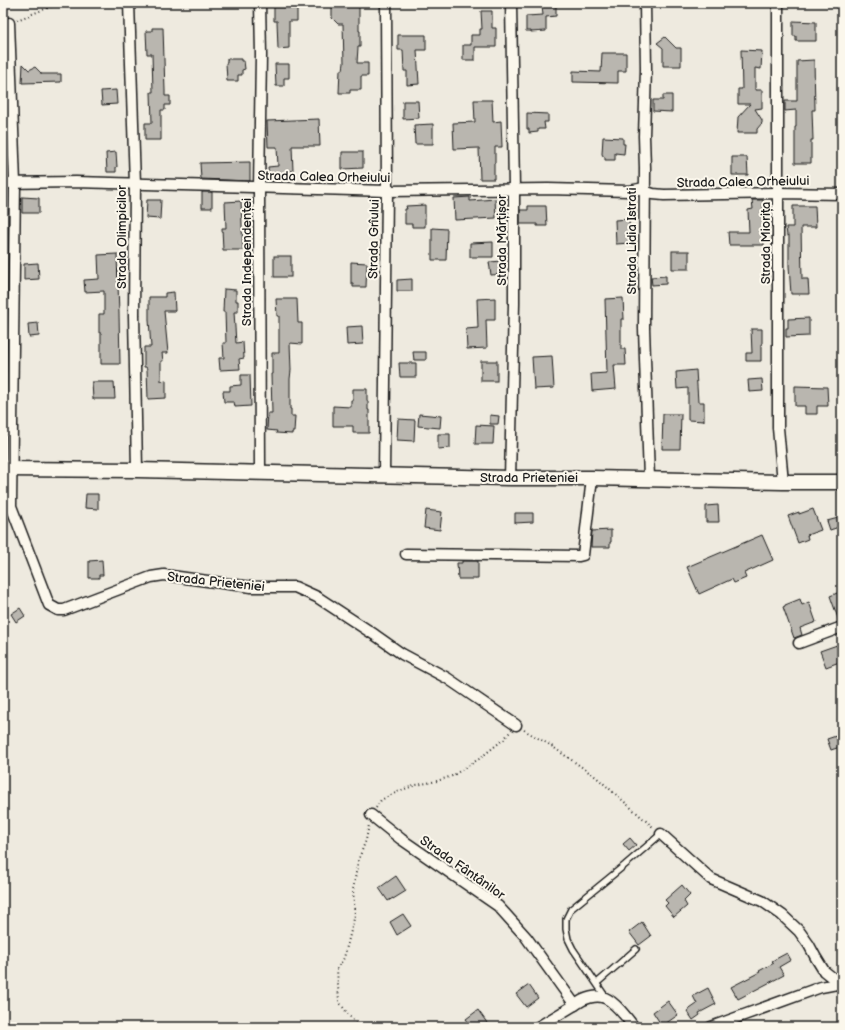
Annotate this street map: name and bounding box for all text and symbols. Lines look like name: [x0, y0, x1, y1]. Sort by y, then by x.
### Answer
street label: Strada Calea Orheiului: [257, 168, 391, 186]
street label: Strada Calea Orheiului: [676, 173, 810, 191]
street label: Strada Olimpicilor: [114, 185, 130, 289]
street label: Strada Lidia Istrati: [624, 187, 640, 295]
street label: Strada Mărțișor: [494, 194, 510, 286]
street label: Strada Independenței: [239, 198, 255, 326]
street label: Strada Grîului: [365, 199, 383, 279]
street label: Strada Miorița: [758, 202, 774, 284]
street label: Strada Prieteniei: [480, 470, 578, 486]
street label: Strada Prieteniei: [166, 569, 265, 595]
street label: Strada Fântânilor: [417, 833, 508, 903]

